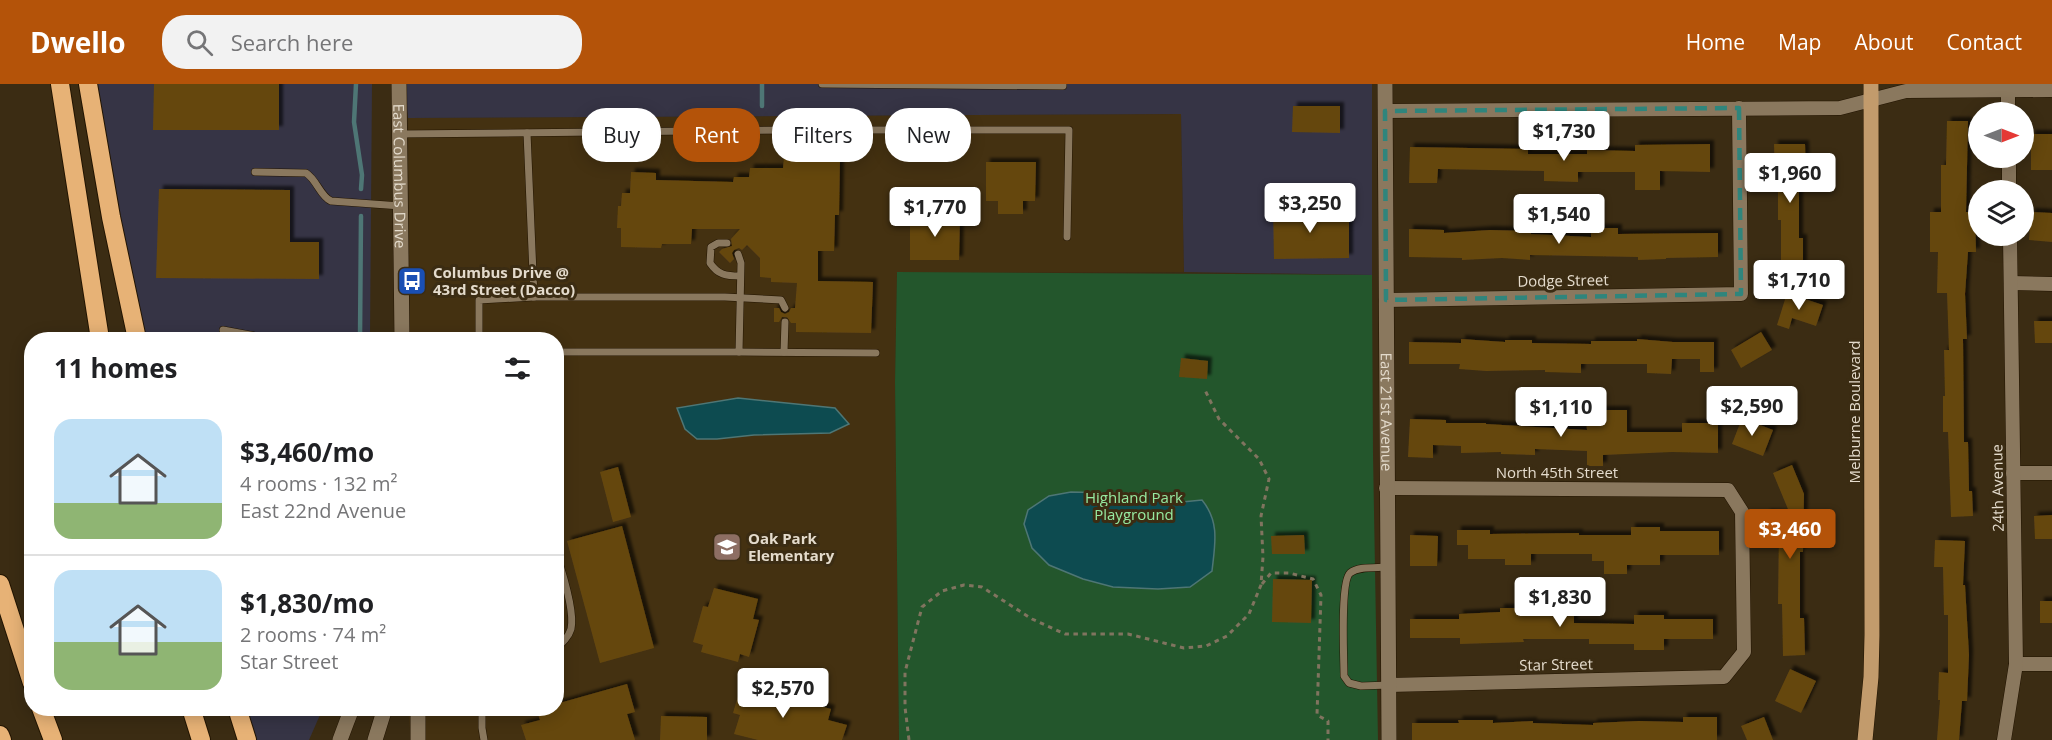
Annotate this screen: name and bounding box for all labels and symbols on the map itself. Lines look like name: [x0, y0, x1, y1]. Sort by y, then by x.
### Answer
north arrow: [1968, 102, 2034, 168]
street label: East Columbus Drive: [389, 104, 411, 248]
pin: $1,730: [1515, 111, 1613, 162]
pin: $1,960: [1741, 153, 1839, 204]
pin: $3,250: [1261, 183, 1359, 234]
pin: $1,770: [886, 187, 984, 238]
pin: $1,540: [1510, 194, 1608, 245]
pin: $1,710: [1750, 260, 1848, 311]
place label: Columbus Drive @ 43rd Street (Dacco): [433, 262, 575, 299]
bus stop icon: Columbus Drive @ 43rd Street (Dacco): [396, 265, 428, 297]
street label: Dodge Street: [1517, 269, 1609, 291]
street label: Melburne Boulevard: [1844, 341, 1864, 483]
street label: East 21st Avenue: [1377, 352, 1397, 472]
pin: $2,590: [1703, 386, 1801, 437]
pin: $1,110: [1512, 387, 1610, 438]
street label: 24th Avenue: [1986, 444, 2008, 532]
street label: North 45th Street: [1496, 462, 1618, 482]
park label: Highland Park Playground: [1085, 487, 1183, 524]
pin: $3,460: [1741, 509, 1839, 560]
place label: Oak Park Elementary: [748, 528, 835, 565]
school or university icon: Oak Park Elementary: [711, 531, 743, 563]
pin: $1,830: [1511, 577, 1609, 628]
street label: Star Street: [1519, 653, 1593, 675]
pin: $2,570: [734, 668, 832, 719]

